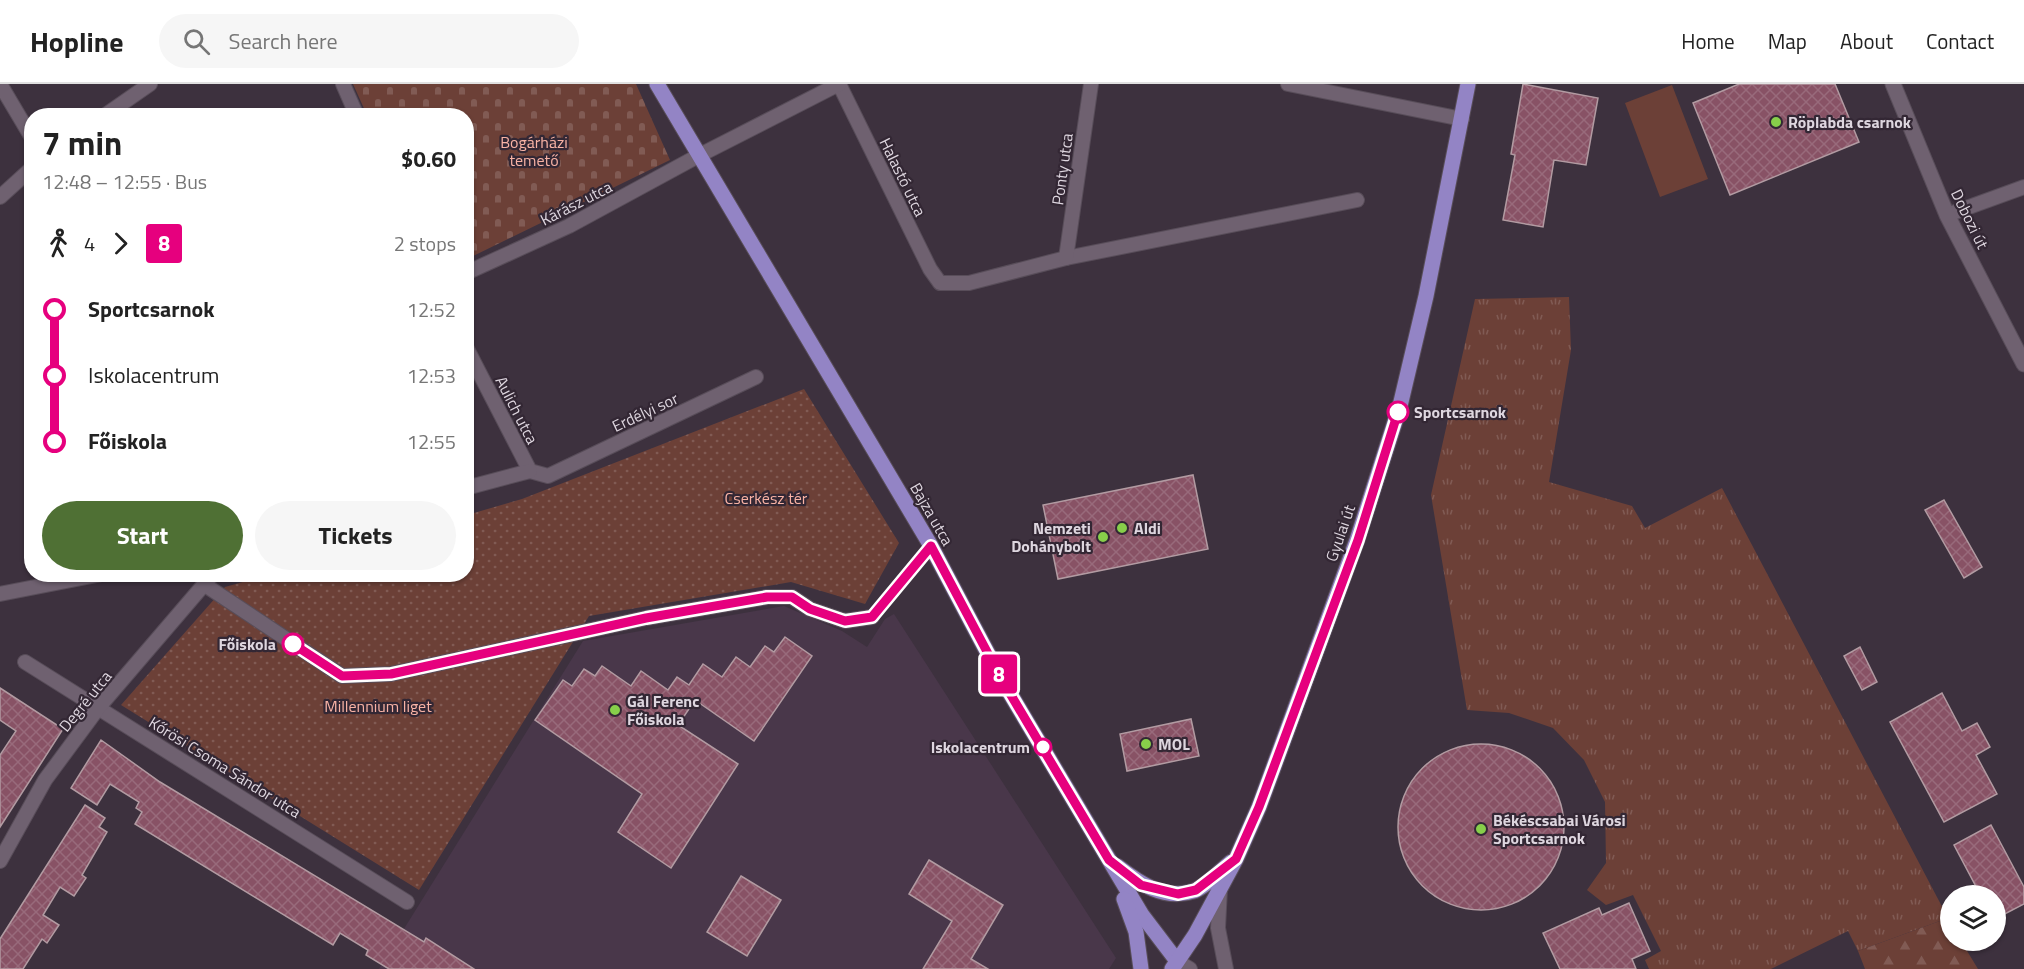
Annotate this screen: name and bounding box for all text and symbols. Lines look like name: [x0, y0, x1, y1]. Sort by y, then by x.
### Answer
search box: [159, 14, 579, 68]
text: Hopline: [30, 20, 123, 63]
text: Search here: [228, 24, 338, 58]
icon: search: [180, 25, 213, 58]
text: Home: [1681, 25, 1735, 57]
text: Map: [1768, 25, 1807, 57]
text: About: [1840, 25, 1893, 57]
text: Contact: [1926, 25, 1994, 57]
place label: Röplabda csarnok: [1788, 110, 1912, 134]
marker: Röplabda csarnok: [1769, 115, 1783, 129]
text: 7 min: [42, 118, 122, 168]
park label: Bogárházi temető: [500, 130, 568, 172]
street label: Ponty utca: [1045, 131, 1079, 207]
street label: Halastó utca: [874, 134, 932, 220]
text: $0.60: [401, 142, 456, 176]
text: 12:48 – 12:55 · Bus: [42, 166, 207, 197]
street label: Kárász utca: [536, 175, 616, 231]
street label: Dobozi út: [1945, 185, 1995, 253]
icon: walk: [42, 227, 75, 260]
icon: forward: [104, 227, 137, 260]
text: 8: [158, 227, 170, 259]
text: 4: [84, 228, 95, 259]
text: 2 stops: [394, 228, 456, 259]
text: Sportcsarnok: [88, 292, 215, 326]
text: 12:52: [407, 294, 456, 325]
text: Iskolacentrum: [88, 358, 219, 392]
text: 12:53: [407, 360, 456, 391]
street label: Aulich utca: [490, 372, 544, 448]
street label: Erdélyi sor: [608, 386, 682, 438]
place label: Sportcsarnok: [1414, 400, 1507, 424]
marker: Sportcsarnok: [1387, 401, 1409, 423]
text: Főiskola: [88, 424, 167, 458]
text: 12:55: [407, 426, 456, 457]
street label: Bajza utca: [904, 478, 960, 550]
park label: Cserkész tér: [725, 486, 808, 510]
button: Start: [42, 501, 243, 570]
button: Tickets: [255, 501, 456, 570]
street label: Gyulai út: [1319, 501, 1361, 565]
place label: Nemzeti Dohánybolt: [1011, 516, 1091, 558]
place label: Aldi: [1134, 516, 1161, 540]
marker: Aldi: [1115, 521, 1129, 535]
marker: Nemzeti Dohánybolt: [1096, 530, 1110, 544]
place label: Főiskola: [218, 632, 276, 656]
marker: Főiskola: [282, 633, 304, 655]
line badge: 8: [980, 654, 1018, 694]
text: 8: [993, 658, 1005, 690]
street label: Degré utca: [53, 665, 117, 737]
place label: Gál Ferenc Főiskola: [627, 689, 699, 731]
park label: Millennium liget: [324, 694, 432, 718]
marker: Gál Ferenc Főiskola: [608, 703, 622, 717]
street label: Kőrösi Csoma Sándor utca: [144, 710, 306, 824]
place label: MOL: [1158, 732, 1190, 756]
place label: Iskolacentrum: [931, 735, 1030, 759]
marker: MOL: [1139, 737, 1153, 751]
marker: Iskolacentrum: [1034, 738, 1052, 756]
place label: Békéscsabai Városi Sportcsarnok: [1493, 808, 1626, 850]
marker: Békéscsabai Városi Sportcsarnok: [1474, 822, 1488, 836]
map controls: [1940, 885, 2006, 951]
button: layers: [1940, 885, 2006, 951]

